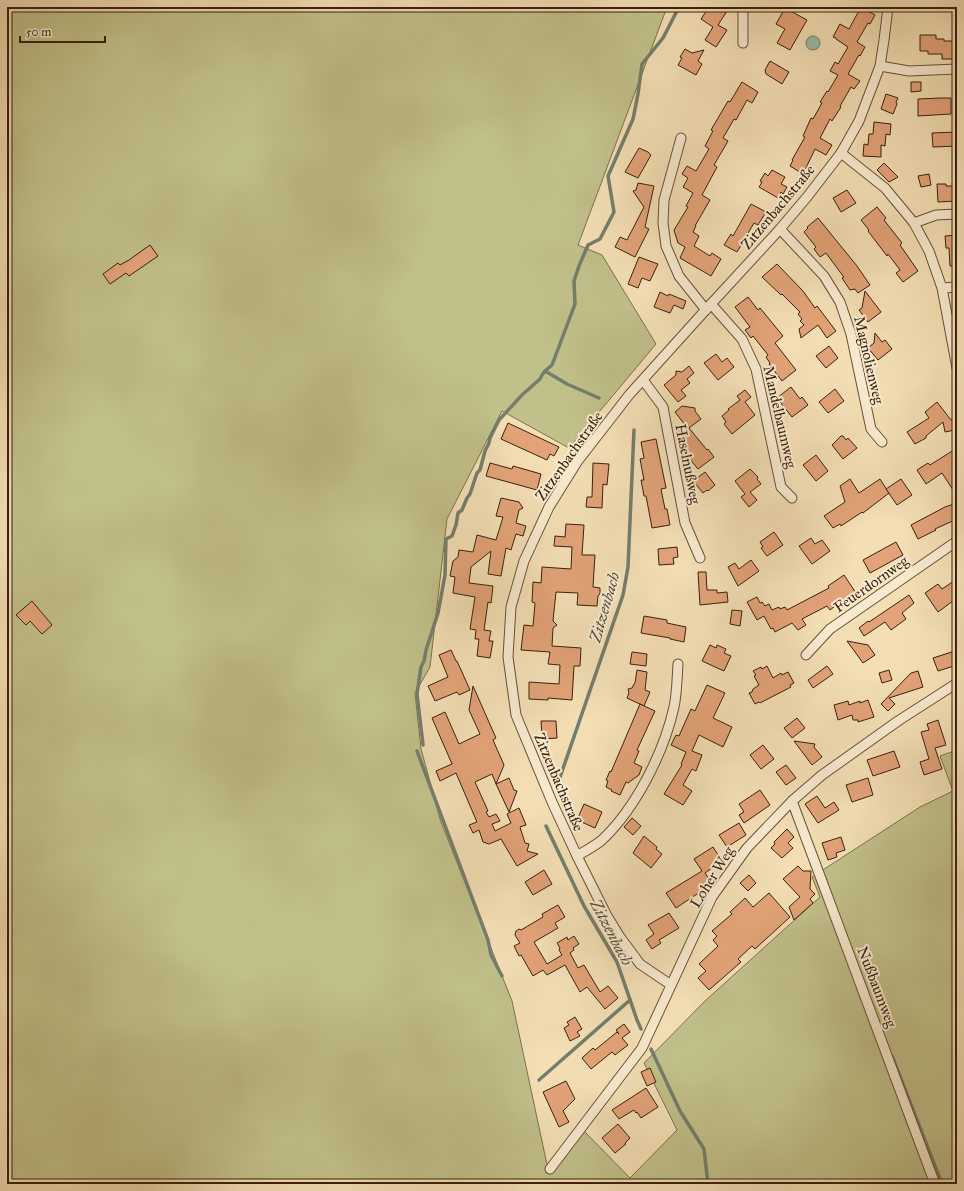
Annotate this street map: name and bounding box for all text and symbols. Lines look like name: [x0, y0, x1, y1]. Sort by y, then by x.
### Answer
scale bar: [20, 18, 105, 44]
text: 50 m: [26, 25, 51, 39]
street label: Zitzenbachstraße: [737, 161, 819, 253]
street label: Magnolienweg: [850, 314, 888, 407]
street label: Mandelbaumweg: [759, 364, 801, 471]
street label: Zitzenbachstraße: [532, 408, 606, 504]
street label: Haselnußweg: [671, 422, 705, 507]
street label: Feuerdornweg: [830, 551, 913, 616]
water label: Zitzenbach: [585, 570, 624, 645]
street label: Zitzenbachstraße: [530, 730, 588, 834]
street label: Loher Weg: [686, 842, 738, 911]
water label: Zitzenbach: [586, 895, 637, 969]
street label: Nußbaumweg: [853, 944, 901, 1031]

